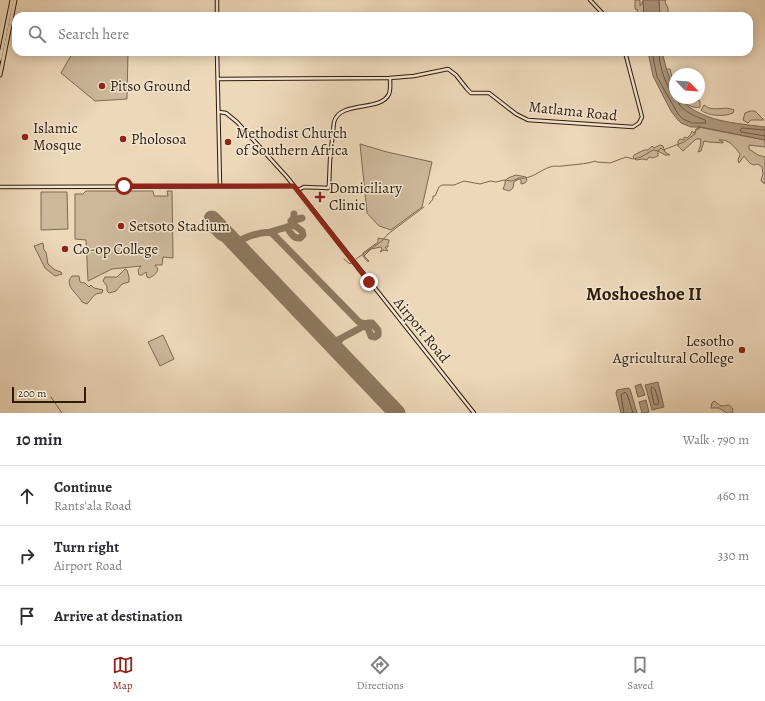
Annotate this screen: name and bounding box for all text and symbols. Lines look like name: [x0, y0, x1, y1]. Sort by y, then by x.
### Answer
search box: [12, 12, 753, 56]
icon: search: [26, 23, 48, 45]
text: Search here: [58, 24, 129, 44]
north arrow: [669, 68, 705, 104]
place label: Pitso Ground: [110, 76, 192, 96]
marker: Pitso Ground: [97, 81, 107, 91]
street label: Matlama Road: [528, 96, 619, 126]
place label: Islamic Mosque: [33, 118, 82, 155]
place label: Methodist Church of Southern Africa: [236, 123, 348, 160]
place label: Pholosoa: [131, 129, 186, 149]
marker: Islamic Mosque: [20, 132, 30, 142]
marker: Pholosoa: [118, 134, 128, 144]
marker: Methodist Church of Southern Africa: [223, 137, 233, 147]
route start: [115, 177, 133, 195]
place label: Domiciliary Clinic: [329, 178, 402, 215]
marker: Domiciliary Clinic: [314, 191, 326, 203]
place label: Setsoto Stadium: [129, 216, 231, 236]
marker: Setsoto Stadium: [116, 221, 126, 231]
place label: Co-op College: [73, 239, 159, 259]
marker: Co-op College: [60, 244, 70, 254]
route end: [360, 273, 378, 291]
district label: Moshoeshoe II: [586, 281, 702, 307]
street label: Airport Road: [389, 292, 455, 368]
place label: Lesotho Agricultural College: [612, 331, 734, 368]
marker: Lesotho Agricultural College: [737, 345, 747, 355]
scale bar: [12, 385, 86, 404]
text: 200 m: [18, 386, 46, 401]
text: 10 min: [16, 428, 62, 451]
text: Walk · 790 m: [683, 431, 749, 448]
text: Continue: [54, 477, 112, 497]
icon: ahead: [16, 485, 38, 507]
text: 460 m: [717, 487, 749, 504]
text: Rants'ala Road: [54, 497, 132, 514]
text: Turn right: [54, 537, 119, 557]
icon: right: [16, 545, 38, 567]
text: 330 m: [718, 547, 749, 564]
text: Airport Road: [54, 557, 122, 574]
icon: arrive: [16, 605, 38, 627]
text: Arrive at destination: [54, 606, 183, 626]
tab: Map: [112, 654, 134, 693]
tab: Directions: [357, 654, 404, 693]
tab: Saved: [627, 654, 653, 693]

